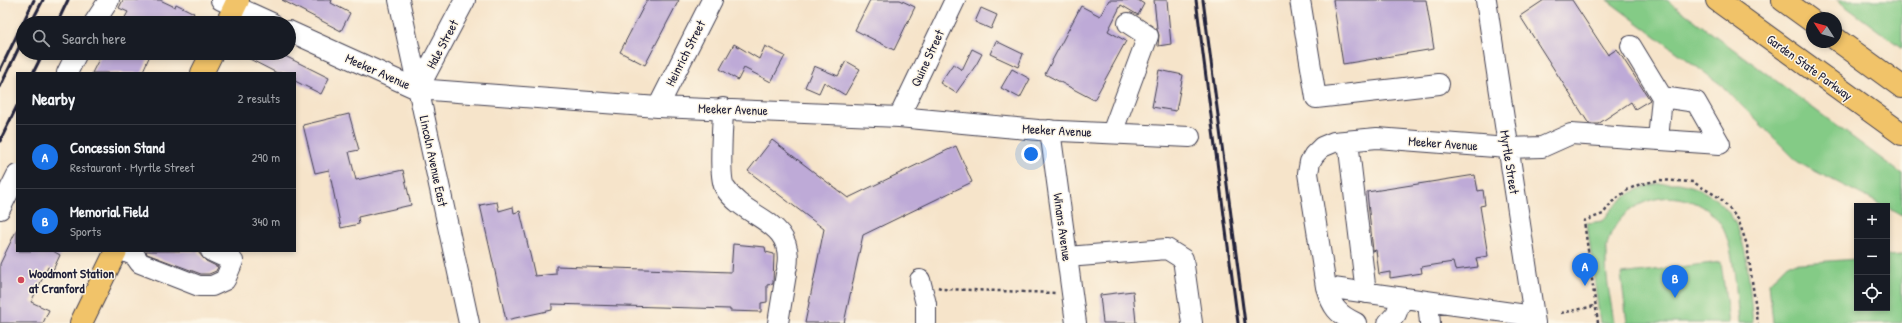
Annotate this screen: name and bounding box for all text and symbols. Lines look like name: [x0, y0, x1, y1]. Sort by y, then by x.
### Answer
north arrow: [1806, 12, 1842, 48]
search box: [16, 16, 296, 60]
street label: Hale Street: [422, 16, 463, 72]
street label: Heinrich Street: [661, 16, 710, 89]
street label: Quine Street: [906, 26, 948, 89]
icon: search: [30, 27, 52, 49]
text: Search here: [62, 28, 126, 49]
street label: Garden State Parkway: [1763, 30, 1857, 105]
street label: Meeker Avenue: [343, 49, 413, 93]
text: Nearby: [32, 87, 75, 110]
text: 2 results: [238, 89, 280, 107]
street label: Meeker Avenue: [698, 99, 768, 119]
street label: Lincoln Avenue East: [416, 114, 453, 209]
street label: Meeker Avenue: [1022, 119, 1092, 141]
street label: Myrtle Street: [1496, 129, 1524, 196]
street label: Meeker Avenue: [1408, 132, 1478, 154]
text: Concession Stand: [70, 137, 165, 158]
your location: [1021, 144, 1041, 164]
text: A: [42, 148, 48, 166]
text: 290 m: [251, 148, 280, 166]
text: Restaurant · Myrtle Street: [70, 158, 194, 176]
street label: Winans Avenue: [1049, 192, 1077, 262]
text: Memorial Field: [70, 201, 148, 222]
map controls: [1854, 203, 1890, 311]
button: +: [1854, 203, 1890, 239]
text: B: [42, 212, 48, 230]
text: 340 m: [252, 212, 280, 230]
text: Sports: [70, 222, 101, 240]
button: −: [1854, 239, 1890, 275]
pin: A: [1572, 253, 1598, 286]
place label: Woodmont Station at Cranford: [29, 264, 114, 297]
pin: B: [1662, 265, 1688, 298]
marker: Woodmont Station at Cranford: [16, 275, 26, 285]
button: locate: [1854, 275, 1890, 311]

